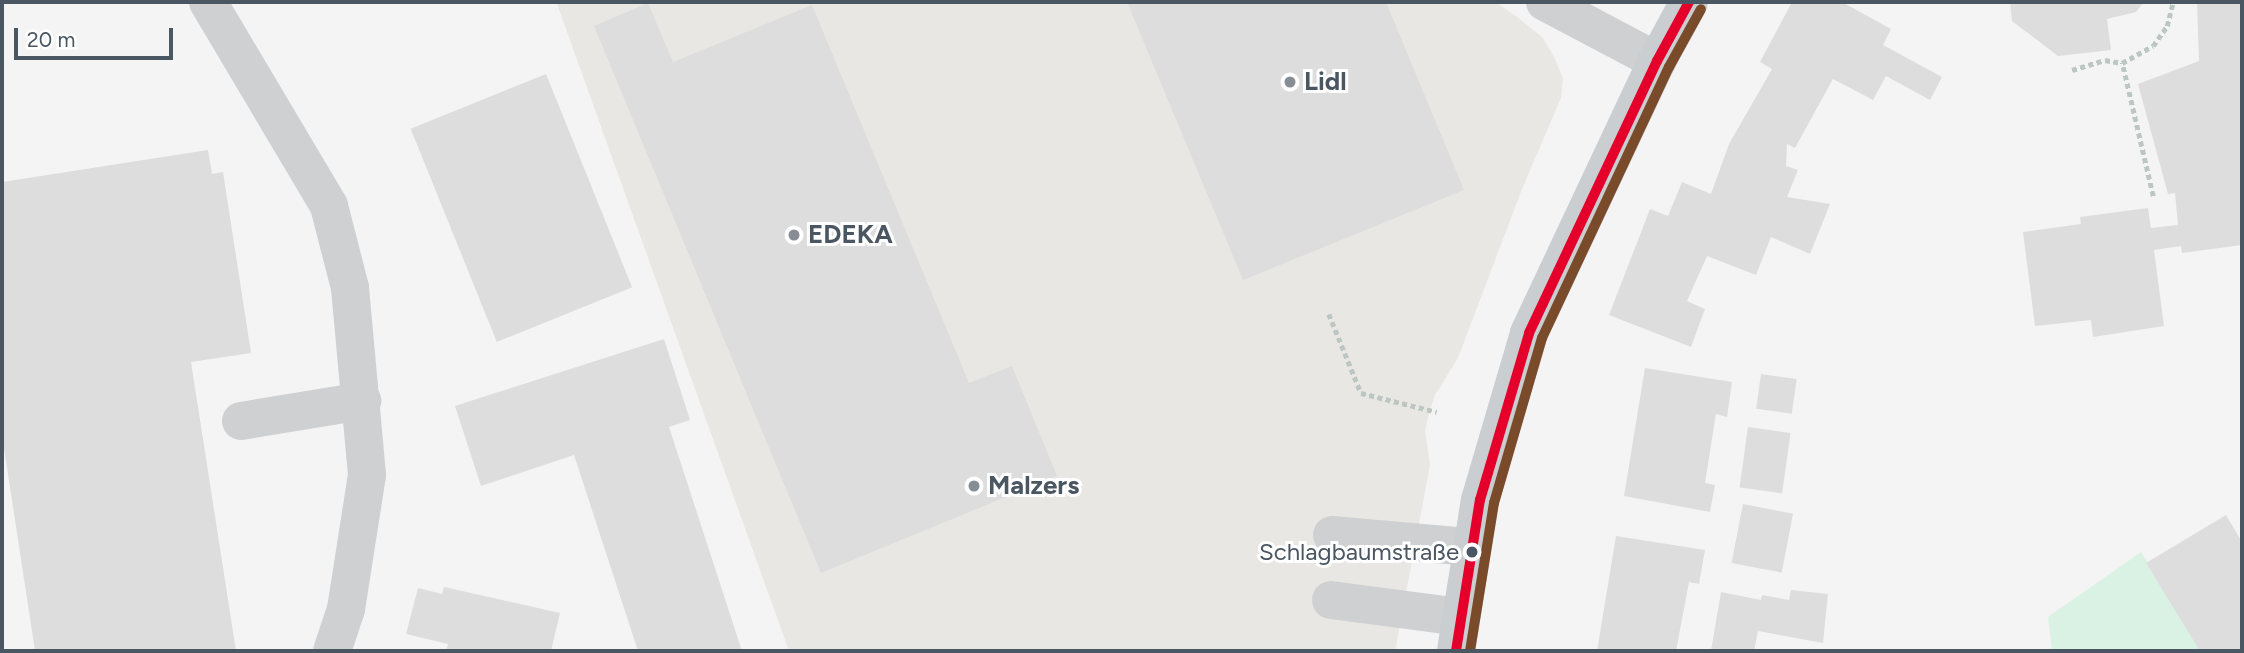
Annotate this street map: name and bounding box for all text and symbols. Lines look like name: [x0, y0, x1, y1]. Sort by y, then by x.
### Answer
scale bar: [18, 14, 177, 58]
text: 20 m: [27, 27, 75, 52]
place label: Lidl: [1304, 66, 1347, 98]
marker: Lidl: [1282, 74, 1298, 90]
place label: EDEKA: [808, 219, 893, 251]
marker: EDEKA: [786, 227, 802, 243]
place label: Malzers: [988, 470, 1079, 502]
marker: Malzers: [966, 478, 982, 494]
place label: Schlagbaumstraße: [1259, 538, 1459, 566]
marker: Schlagbaumstraße: [1465, 545, 1479, 559]

